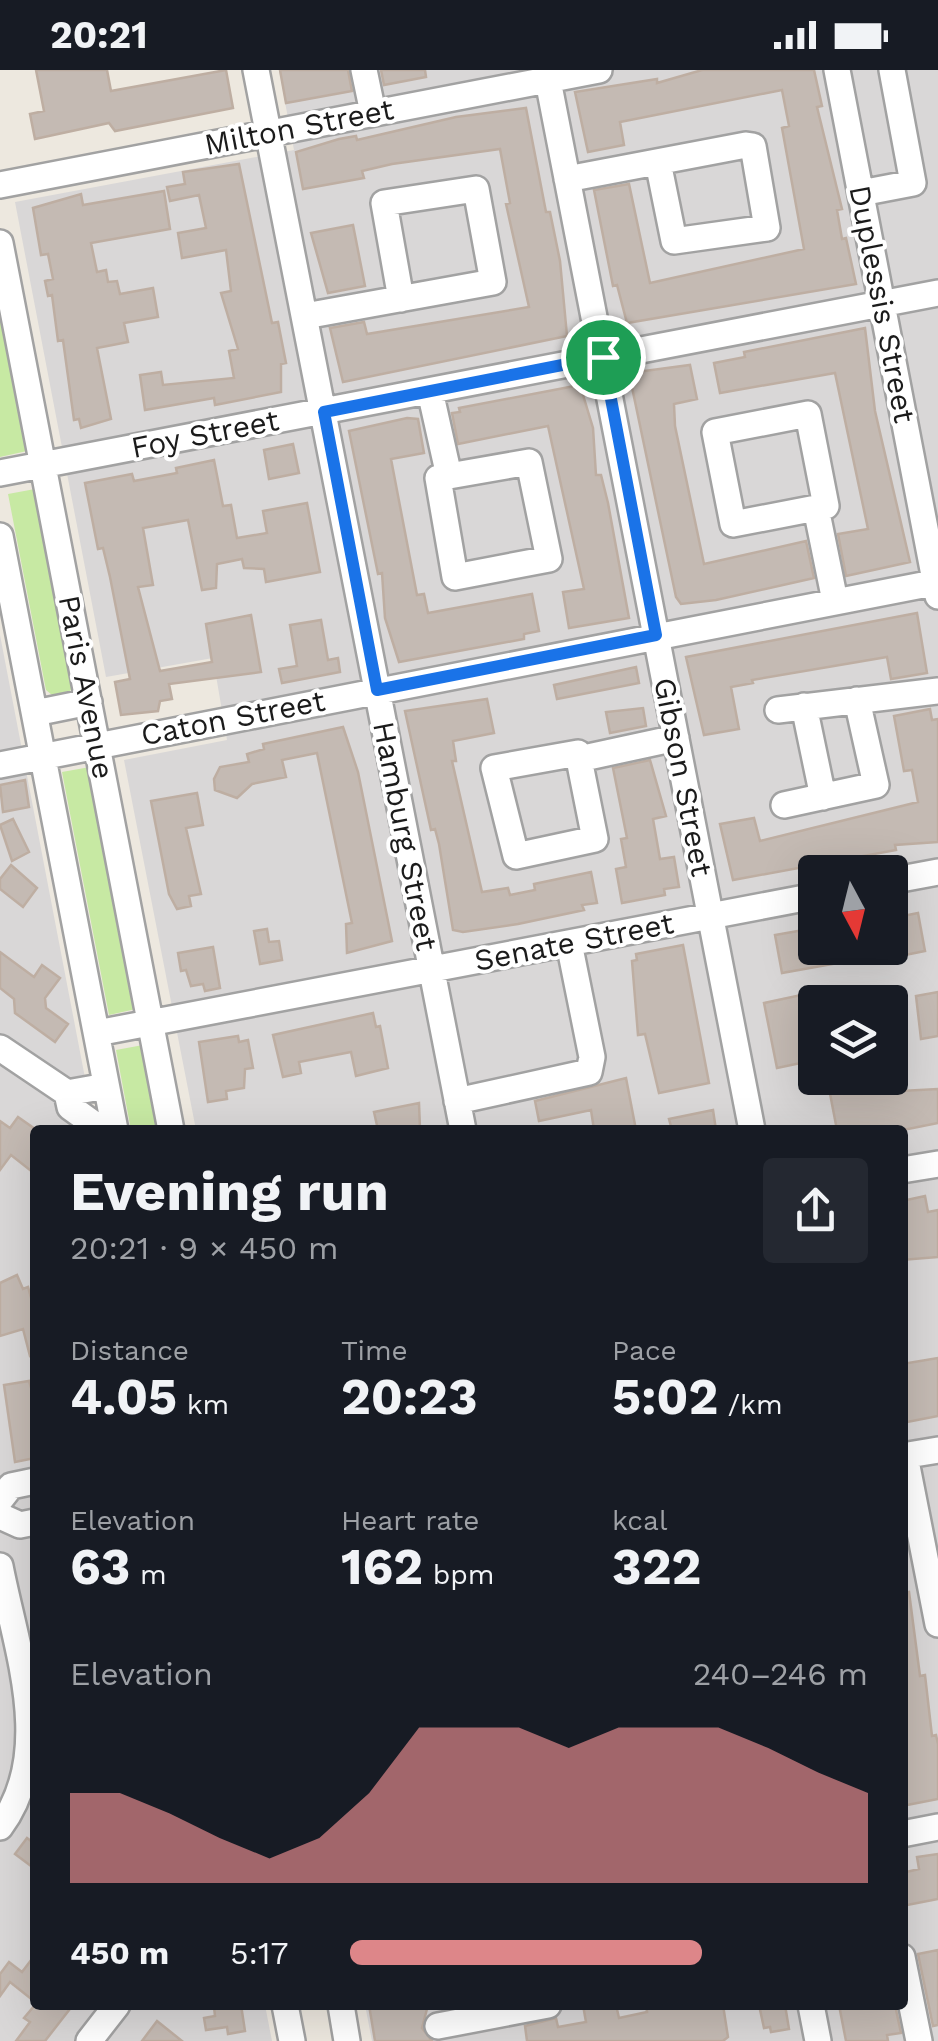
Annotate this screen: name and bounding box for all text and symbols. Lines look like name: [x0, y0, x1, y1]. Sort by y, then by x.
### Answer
text: 20:21: [50, 13, 148, 57]
street label: Milton Street: [201, 91, 397, 162]
street label: Duplessis Street: [842, 182, 923, 426]
pin: [561, 315, 646, 400]
icon: arrive: [576, 330, 631, 385]
street label: Foy Street: [128, 402, 282, 465]
street label: Paris Avenue: [52, 592, 121, 782]
street label: Gibson Street: [647, 675, 720, 880]
street label: Caton Street: [138, 682, 328, 752]
street label: Hamburg Street: [366, 718, 445, 954]
north arrow: [798, 855, 908, 965]
map controls: [798, 855, 908, 1095]
street label: Senate Street: [471, 905, 677, 978]
button: layers: [798, 985, 908, 1095]
button: share: [763, 1158, 868, 1263]
text: Evening run: [70, 1159, 389, 1223]
text: 20:21 · 9 × 450 m: [70, 1229, 339, 1267]
text: Distance: [70, 1334, 189, 1367]
text: Time: [341, 1334, 408, 1367]
text: Pace: [612, 1334, 677, 1367]
text: 4.05: [70, 1367, 177, 1426]
text: 20:23: [341, 1367, 478, 1426]
text: 5:02: [612, 1367, 718, 1426]
text: km: [177, 1388, 229, 1421]
text: /km: [718, 1388, 783, 1421]
text: Elevation: [70, 1504, 195, 1537]
text: Heart rate: [341, 1504, 479, 1537]
text: kcal: [612, 1504, 667, 1537]
text: 63: [70, 1537, 130, 1596]
text: 162: [341, 1537, 423, 1596]
text: 322: [612, 1537, 701, 1596]
text: m: [130, 1558, 167, 1591]
text: bpm: [423, 1558, 495, 1591]
text: Elevation: [70, 1655, 213, 1693]
text: 240–246 m: [693, 1655, 868, 1693]
text: 450 m: [70, 1934, 169, 1972]
text: 5:17: [230, 1934, 289, 1972]

